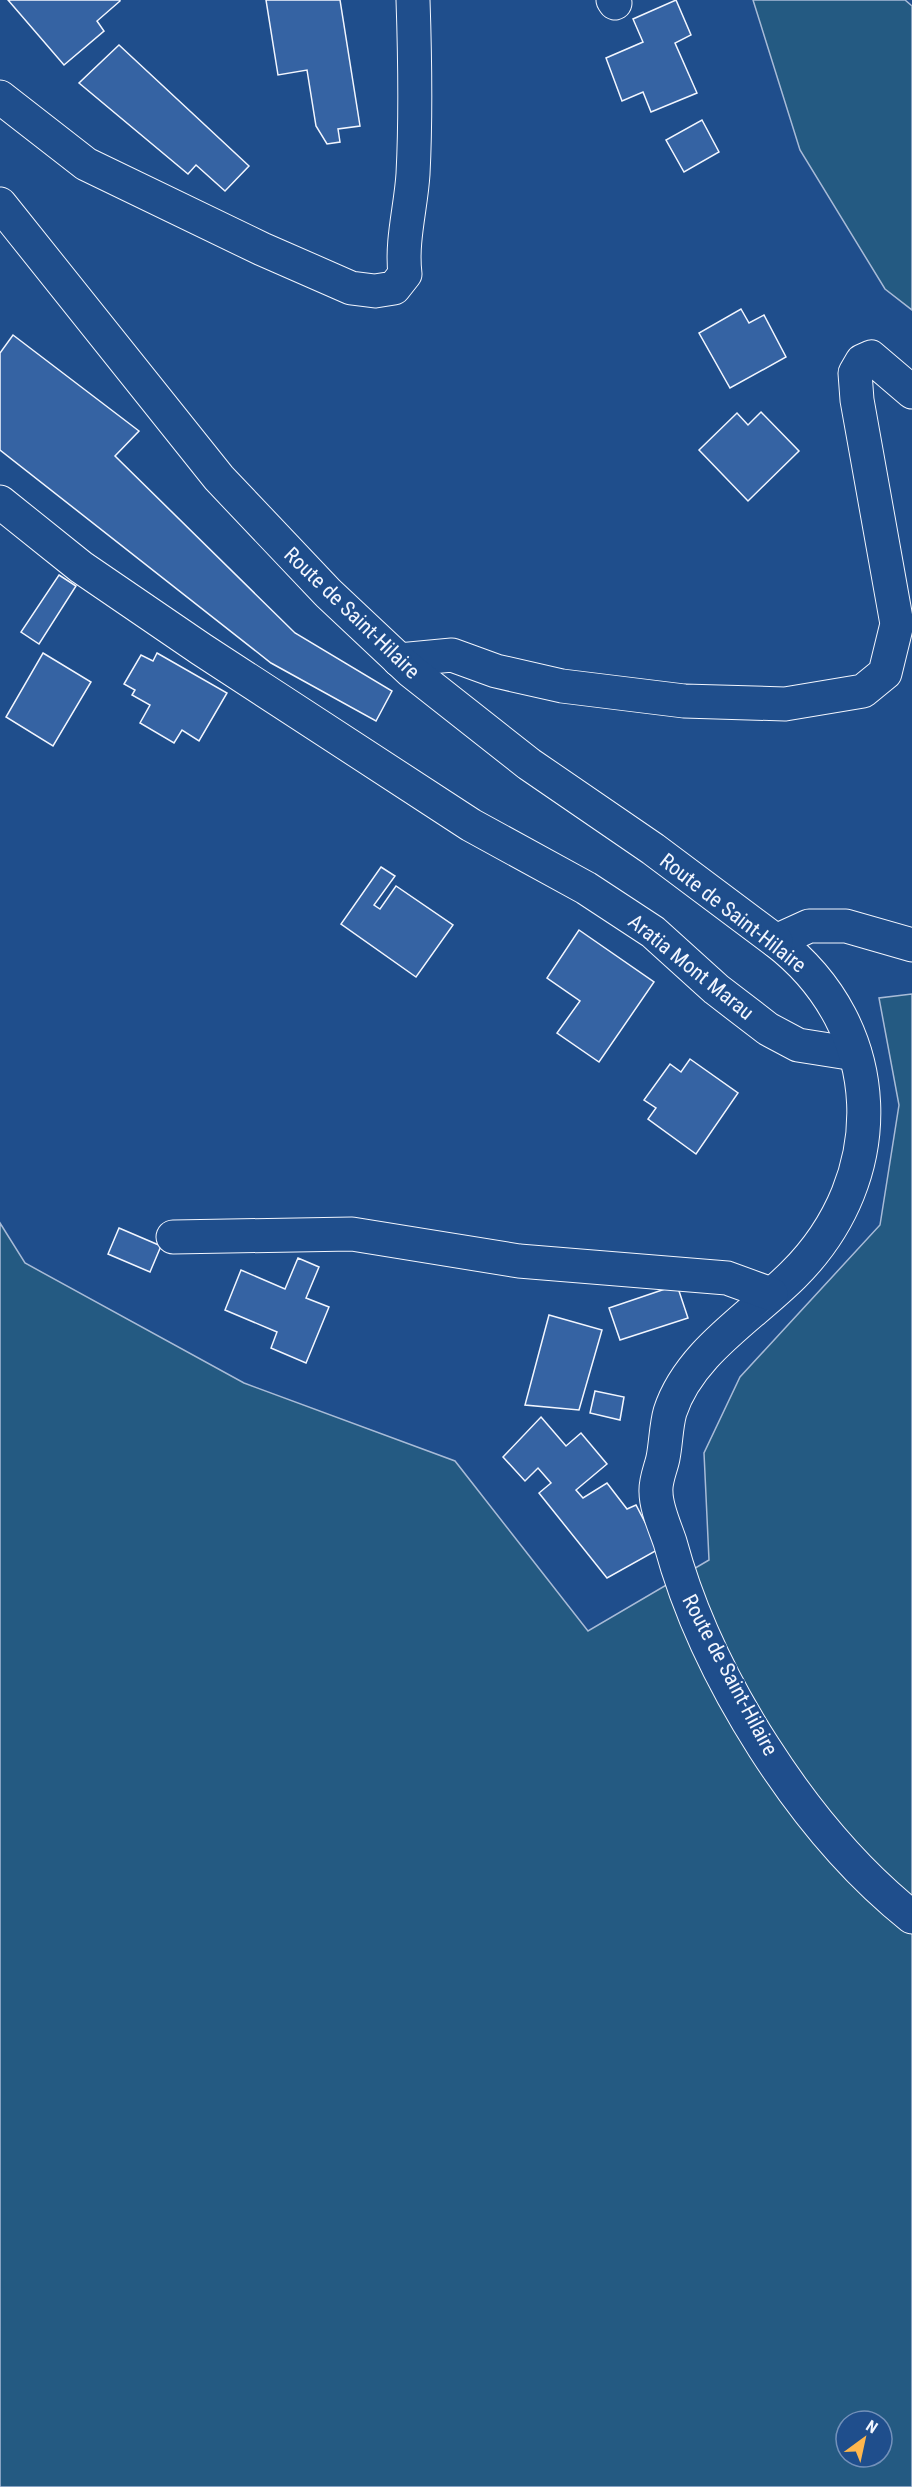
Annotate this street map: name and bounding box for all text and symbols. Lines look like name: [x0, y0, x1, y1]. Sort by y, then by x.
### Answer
street label: Route de Saint-Hilaire: [279, 542, 425, 684]
street label: Route de Saint-Hilaire: [655, 849, 811, 978]
street label: Aratia Mont Marau: [624, 909, 758, 1025]
street label: Route de Saint-Hilaire: [677, 1590, 783, 1760]
north arrow: [834, 2409, 894, 2469]
text: N: [863, 2416, 881, 2437]

